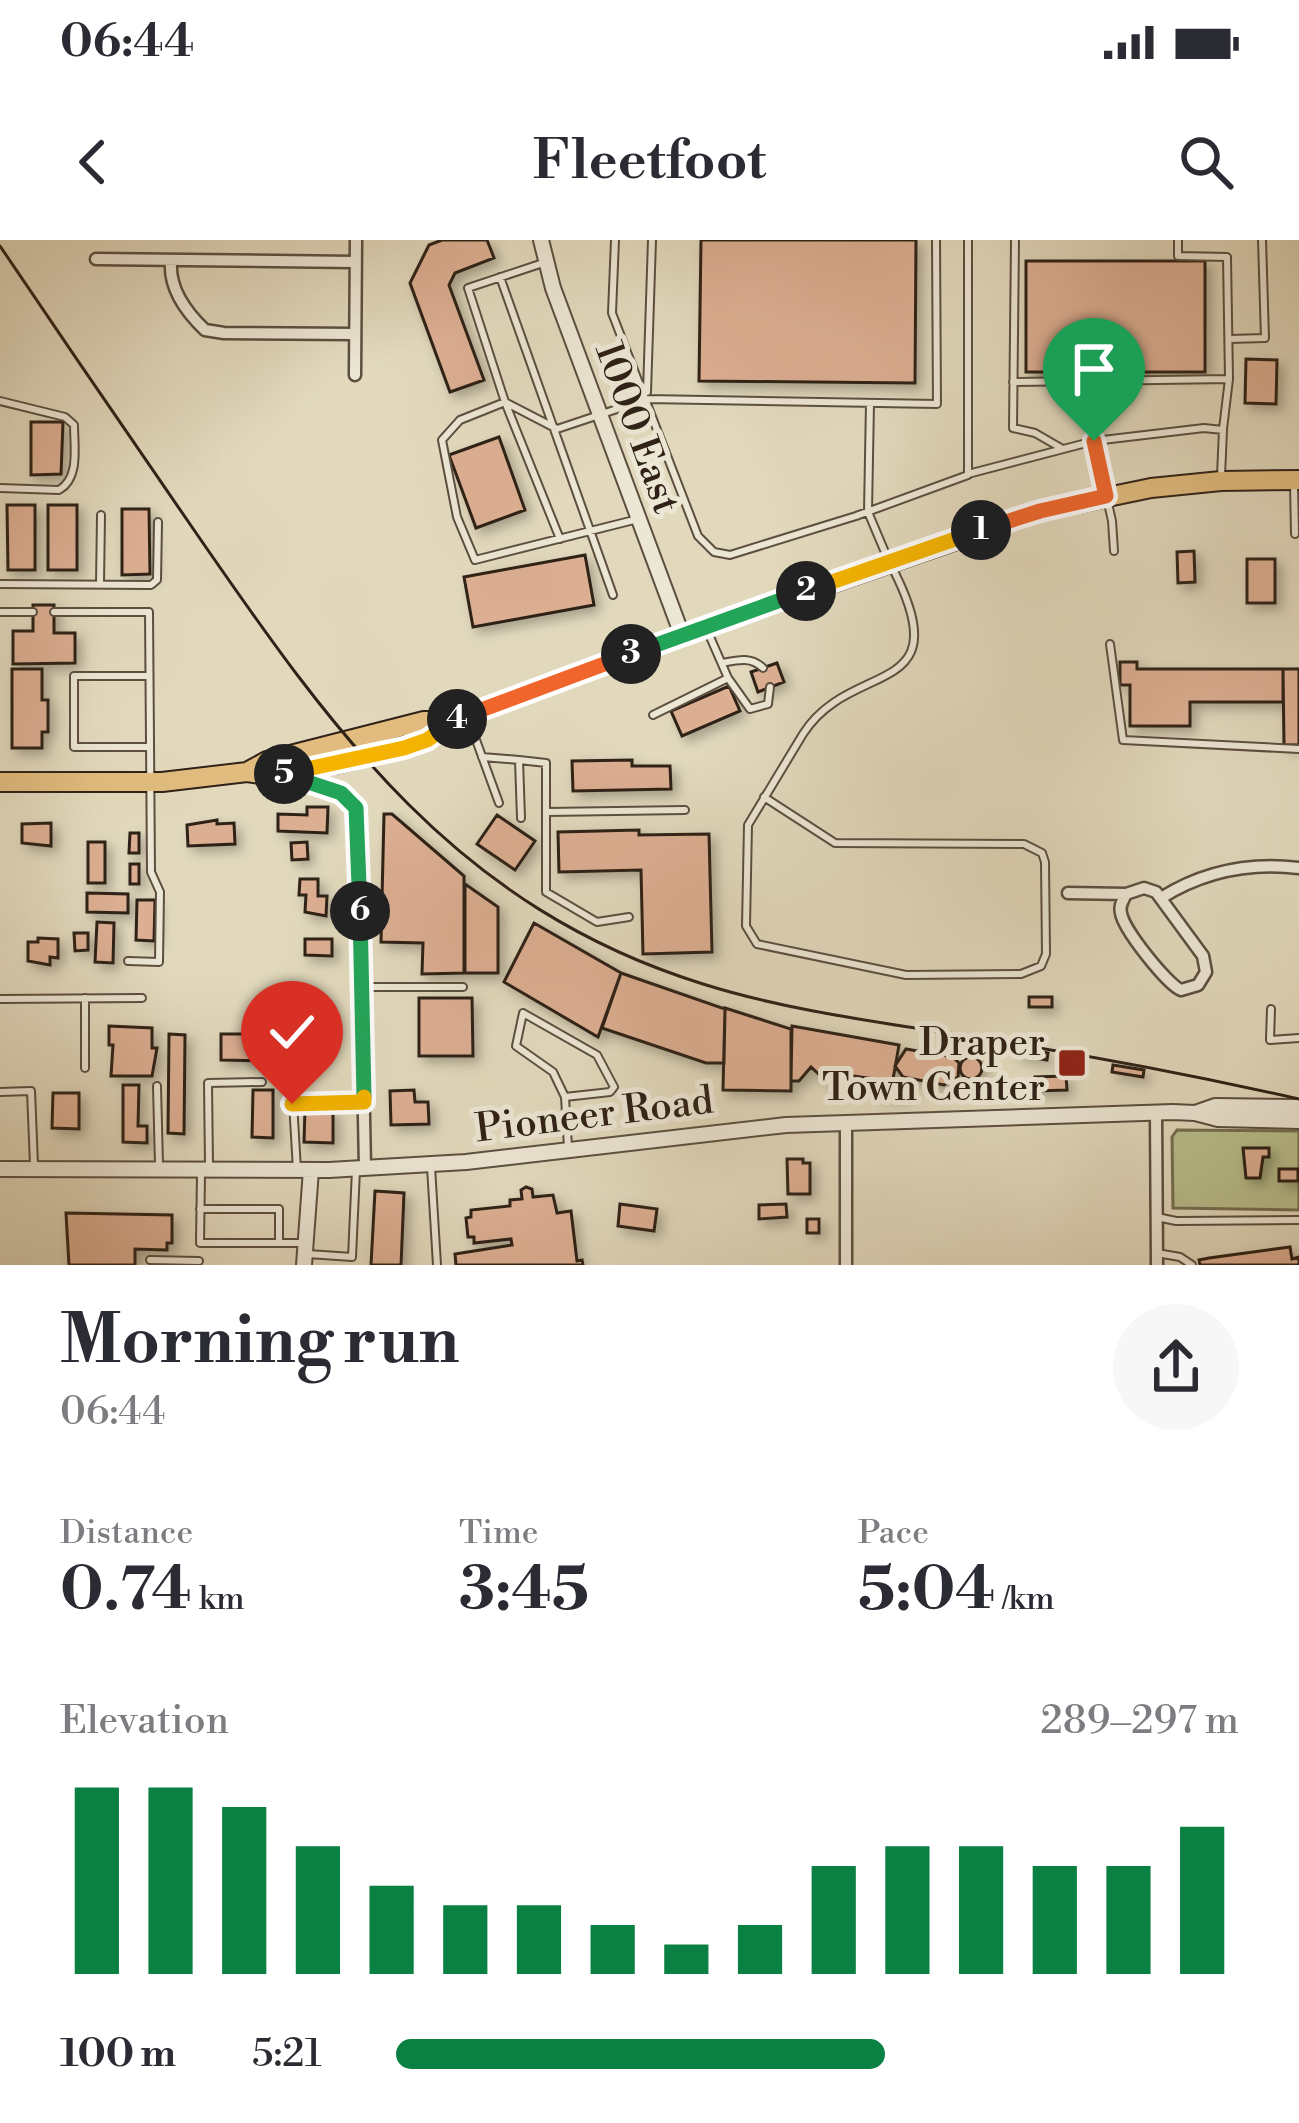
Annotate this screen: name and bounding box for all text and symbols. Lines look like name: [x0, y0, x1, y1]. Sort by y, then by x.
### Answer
text: 06:44: [60, 14, 194, 71]
text: Fleetfoot: [533, 128, 766, 196]
icon: back: [60, 129, 126, 195]
icon: search: [1173, 129, 1239, 195]
pin: [1043, 318, 1145, 441]
street label: 1000 East: [583, 335, 690, 521]
icon: arrive: [1061, 336, 1127, 402]
pin: 1: [951, 500, 1011, 560]
text: 1: [973, 509, 989, 550]
pin: 2: [776, 561, 836, 621]
text: 2: [796, 570, 816, 611]
pin: 3: [601, 624, 661, 684]
text: 3: [621, 633, 641, 674]
pin: 4: [427, 689, 487, 749]
text: 4: [446, 698, 468, 739]
pin: 5: [254, 744, 314, 804]
text: 5: [274, 753, 294, 794]
pin: 6: [330, 881, 390, 941]
text: 6: [350, 890, 370, 931]
pin: [241, 981, 343, 1104]
icon: check: [259, 999, 325, 1065]
place label: Draper Town Center: [822, 1019, 1045, 1113]
marker: Draper Town Center: [1056, 1047, 1088, 1079]
street label: Pioneer Road: [473, 1077, 716, 1154]
text: Morning run: [60, 1301, 459, 1384]
button: share: [1113, 1304, 1239, 1430]
text: 06:44: [60, 1388, 166, 1437]
text: Distance: [60, 1513, 193, 1554]
text: Time: [459, 1513, 538, 1554]
text: Pace: [858, 1513, 929, 1554]
text: 0.74: [60, 1554, 192, 1629]
text: 3:45: [459, 1554, 589, 1629]
text: 5:04: [858, 1554, 995, 1629]
text: km: [192, 1579, 245, 1620]
text: /km: [995, 1579, 1055, 1620]
text: Elevation: [60, 1697, 229, 1746]
text: 289–297 m: [1041, 1697, 1239, 1746]
text: 100 m: [60, 2030, 176, 2079]
text: 5:21: [252, 2030, 322, 2079]

